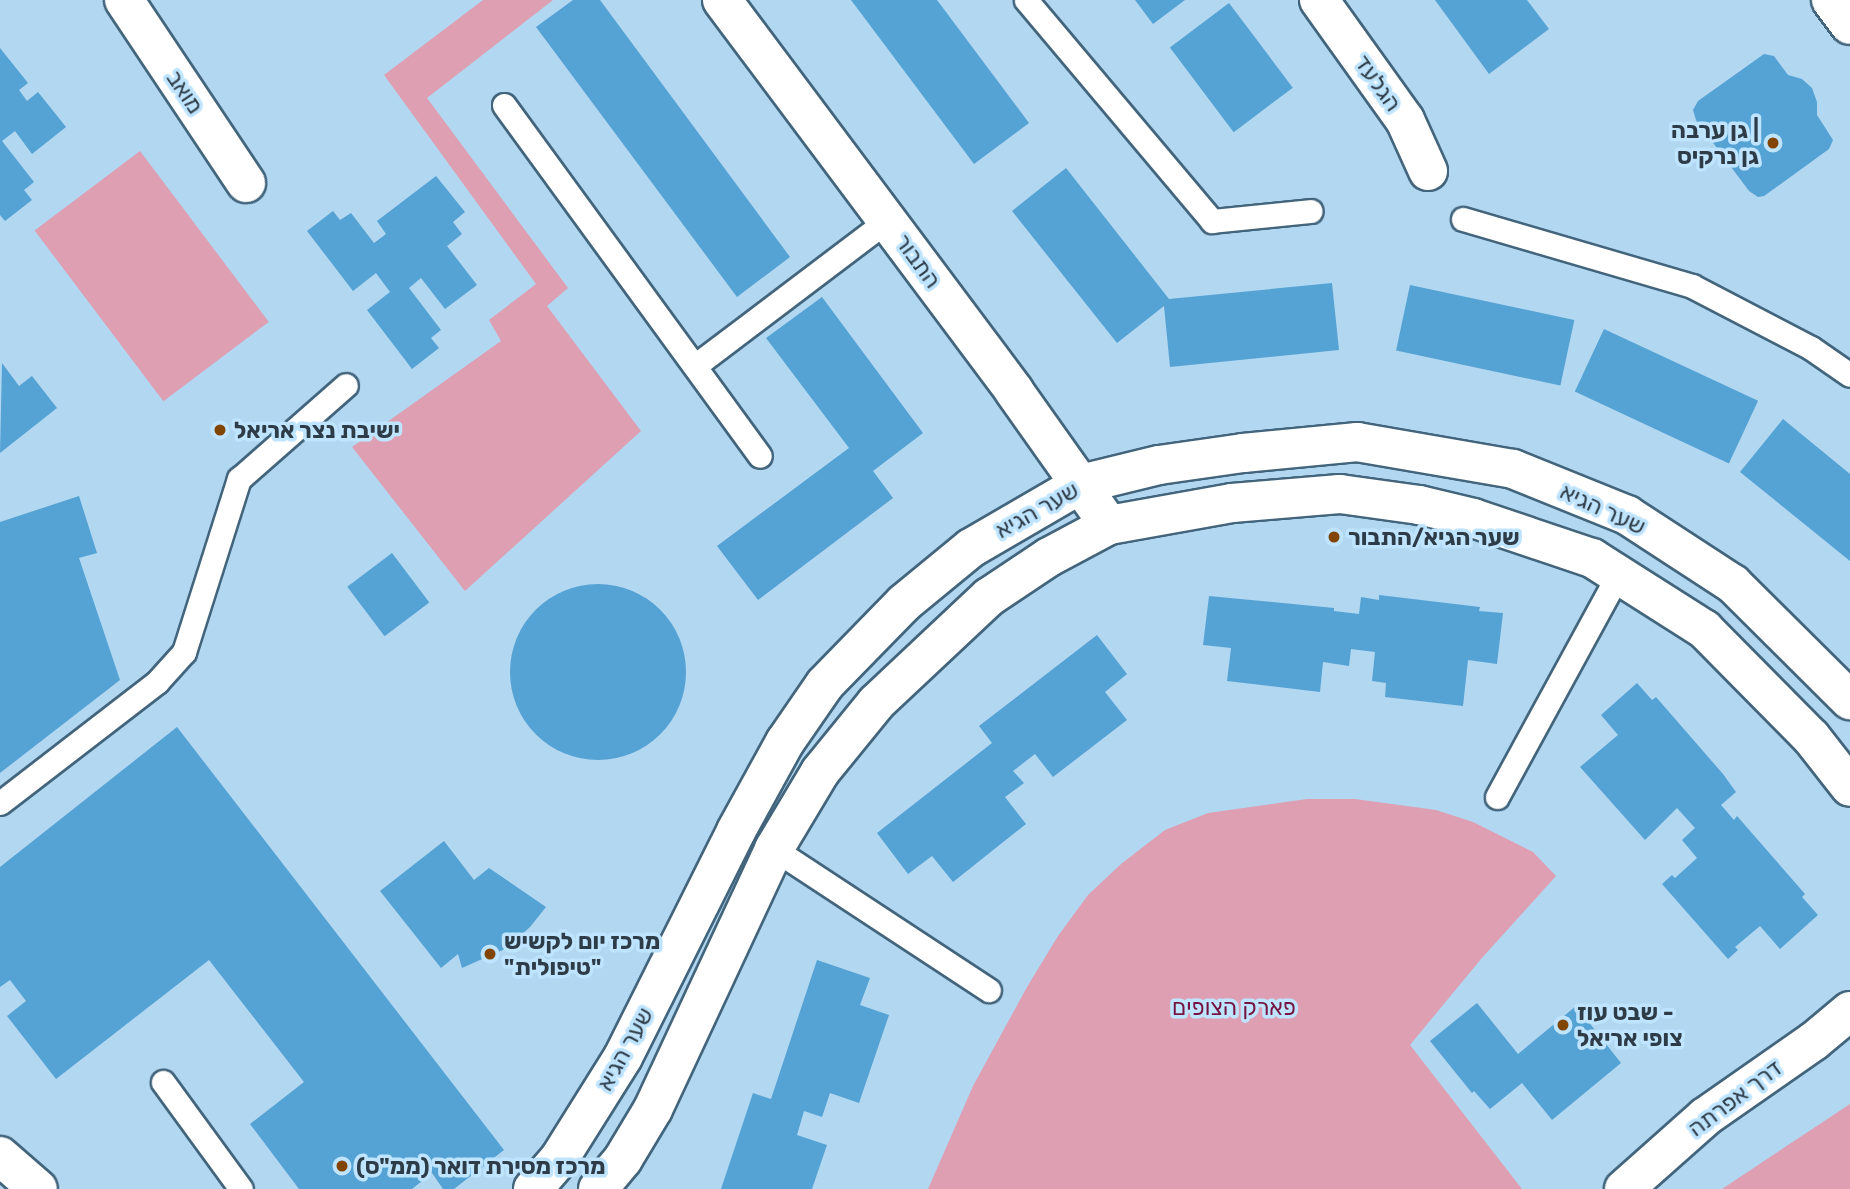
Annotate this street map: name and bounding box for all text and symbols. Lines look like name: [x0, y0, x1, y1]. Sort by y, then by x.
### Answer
street label: הגלעד: [1349, 49, 1407, 117]
street label: מואב: [161, 65, 209, 119]
place label: גן ערבה | גן נרקיס: [1671, 116, 1759, 170]
marker: גן ערבה | גן נרקיס: [1765, 135, 1781, 151]
street label: התבור: [889, 229, 947, 293]
place label: ישיבת נצר אריאל: [234, 416, 401, 444]
marker: ישיבת נצר אריאל: [212, 422, 228, 438]
street label: שער הגיא: [990, 476, 1084, 544]
street label: שער הגיא: [1556, 477, 1650, 541]
place label: שער הגיא/התבור: [1348, 523, 1520, 551]
marker: שער הגיא/התבור: [1326, 529, 1342, 545]
place label: מרכז יום לקשיש "טיפולית": [504, 927, 661, 981]
marker: מרכז יום לקשיש "טיפולית": [482, 946, 498, 962]
park label: פארק הצופים: [1172, 993, 1296, 1021]
place label: שבט עוז - צופי אריאל: [1577, 998, 1683, 1052]
street label: שער הגיא: [591, 1002, 659, 1096]
marker: שבט עוז - צופי אריאל: [1555, 1017, 1571, 1033]
street label: דרך אפרתה: [1682, 1054, 1788, 1142]
place label: מרכז מסירת דואר (ממ"ס): [356, 1152, 607, 1180]
marker: מרכז מסירת דואר (ממ"ס): [334, 1158, 350, 1174]

